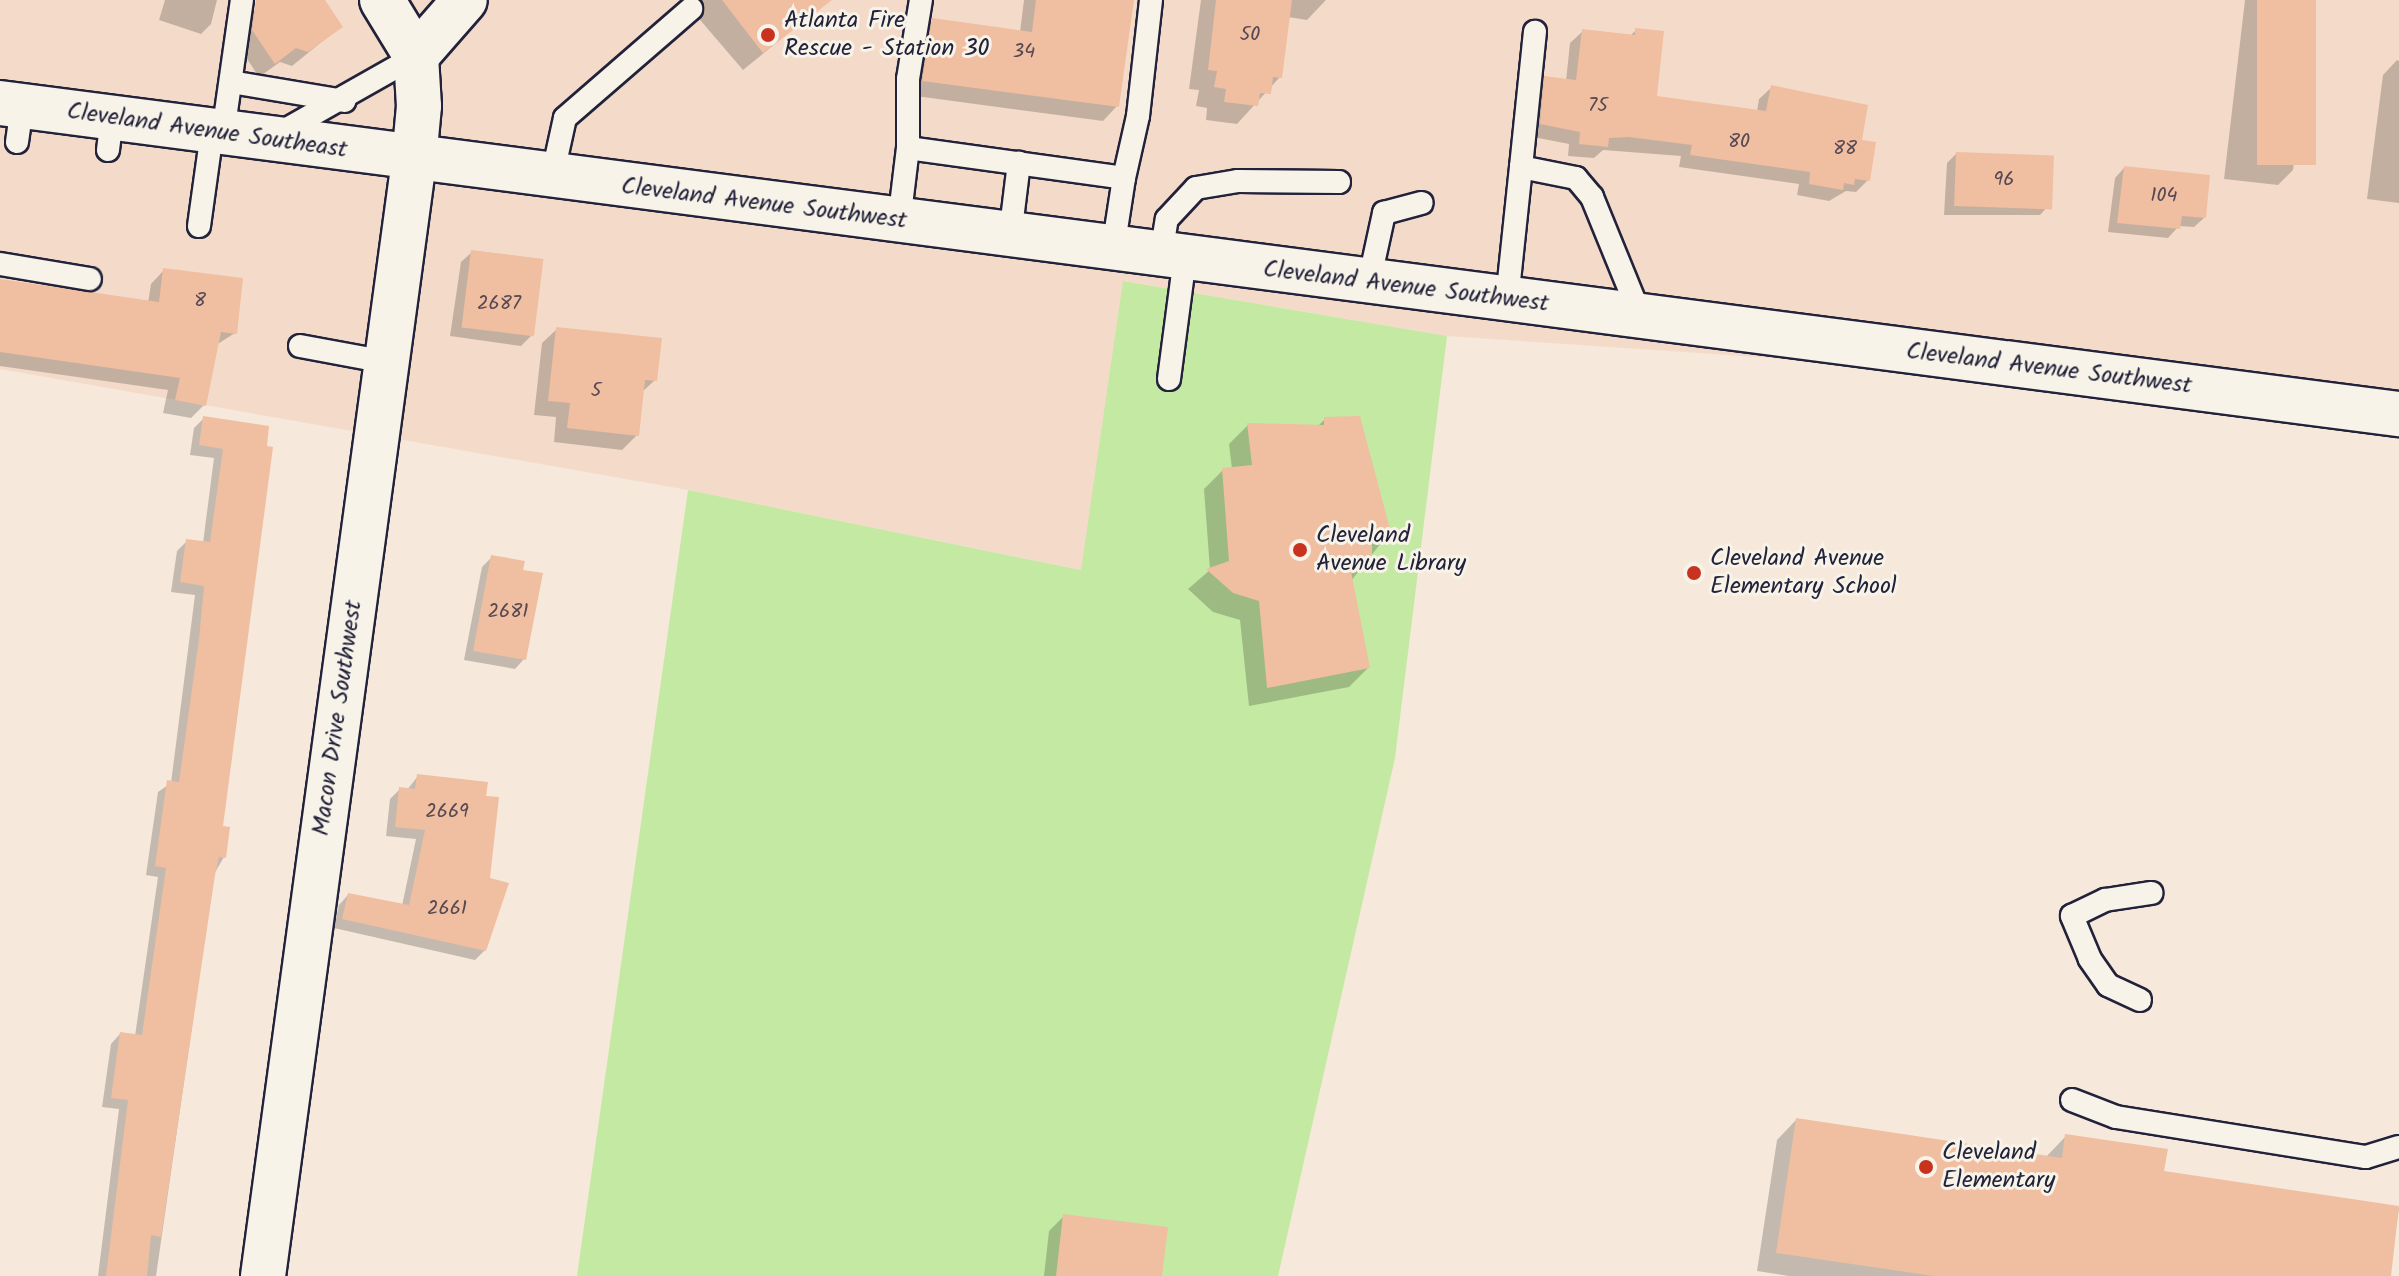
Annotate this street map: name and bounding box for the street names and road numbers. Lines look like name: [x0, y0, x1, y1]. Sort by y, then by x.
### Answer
street label: Cleveland Avenue Southeast: [65, 97, 349, 165]
street label: Cleveland Avenue Southwest: [620, 172, 908, 236]
street label: Cleveland Avenue Southwest: [1262, 255, 1550, 319]
street label: Cleveland Avenue Southwest: [1905, 337, 2193, 401]
street label: Macon Drive Southwest: [307, 598, 369, 838]

